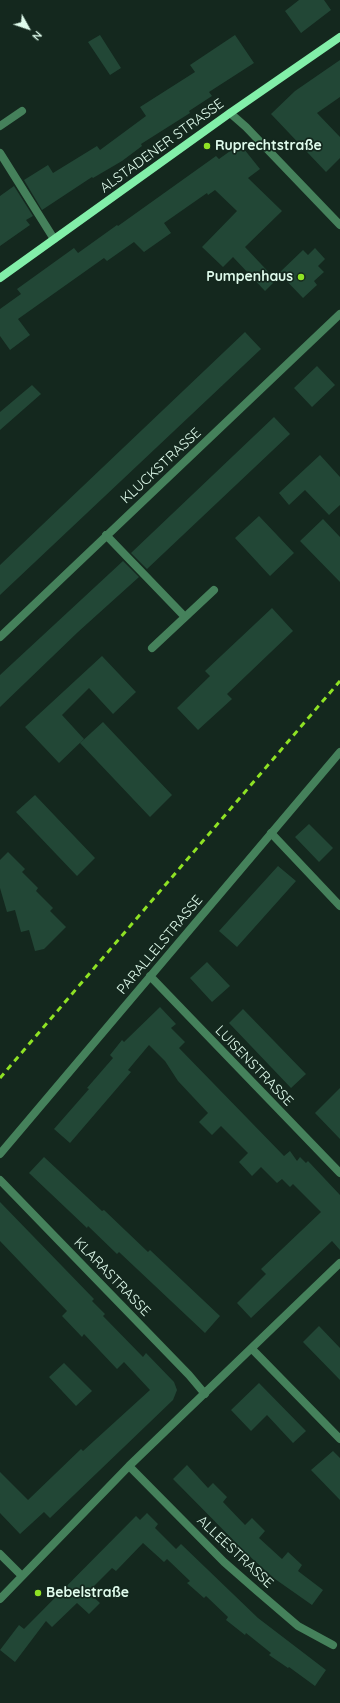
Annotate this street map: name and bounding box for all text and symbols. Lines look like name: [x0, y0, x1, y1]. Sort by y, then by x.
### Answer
north arrow: [8, 8, 48, 48]
text: N: [29, 28, 45, 43]
street label: ALSTADENER STRASSE: [97, 95, 227, 197]
place label: Ruprechtstraße: [215, 138, 322, 154]
marker: Ruprechtstraße: [202, 141, 212, 151]
place label: Pumpenhaus: [206, 269, 293, 285]
marker: Pumpenhaus: [296, 272, 306, 282]
street label: KLUCKSTRASSE: [117, 425, 205, 507]
street label: PARALLELSTRASSE: [114, 892, 206, 998]
street label: LUISENSTRASSE: [211, 1022, 297, 1110]
street label: KLARASTRASSE: [70, 1234, 154, 1320]
street label: ALLEESTRASSE: [193, 1512, 277, 1592]
place label: Bebelstraße: [46, 1585, 129, 1601]
marker: Bebelstraße: [33, 1588, 43, 1598]

